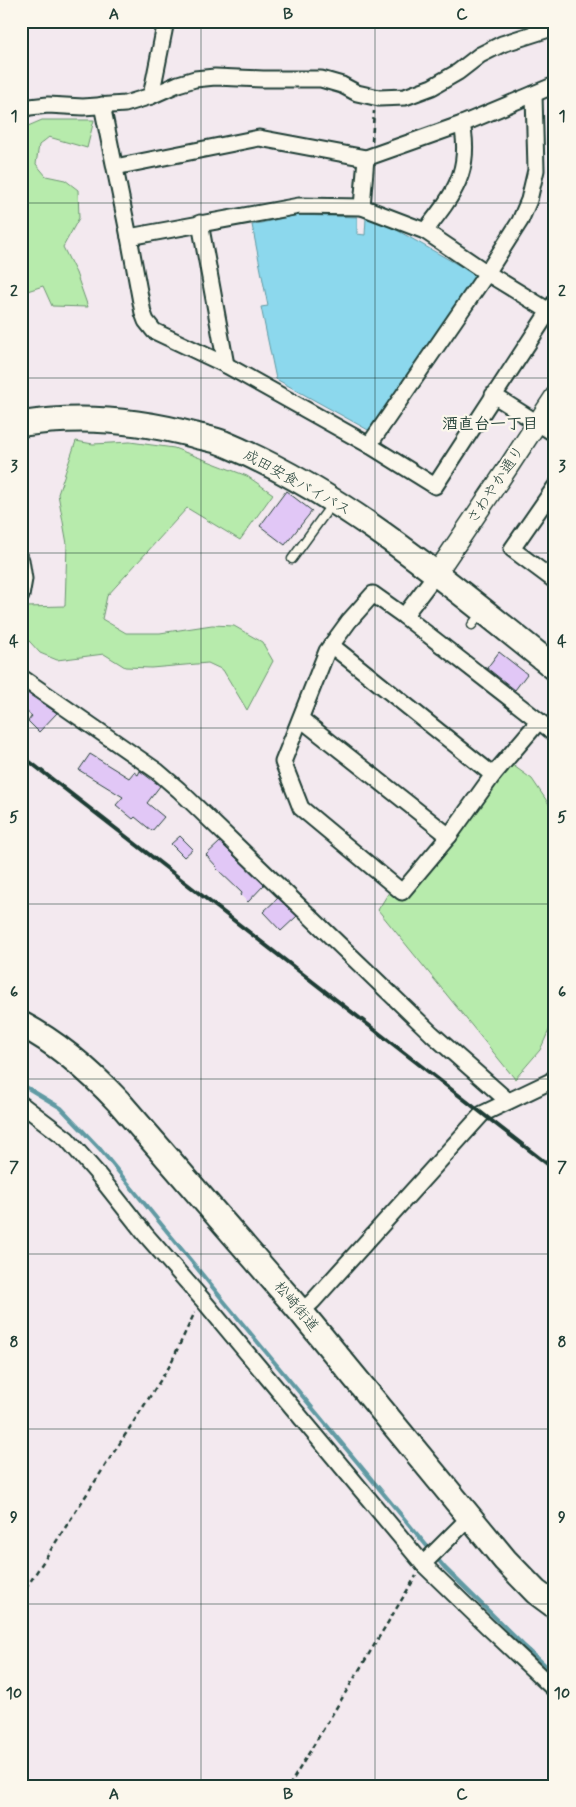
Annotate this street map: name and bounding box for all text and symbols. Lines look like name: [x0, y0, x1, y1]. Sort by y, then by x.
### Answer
text: A: [109, 4, 119, 25]
text: B: [283, 4, 293, 25]
text: C: [456, 4, 468, 25]
text: 1: [10, 106, 18, 127]
text: 1: [558, 106, 566, 127]
text: 2: [10, 281, 18, 302]
text: 2: [558, 281, 566, 302]
district label: 酒直台一丁目: [442, 414, 538, 435]
street label: さわやか通り: [463, 442, 529, 528]
street label: 成田安食バイパス: [240, 445, 354, 521]
text: 3: [10, 456, 18, 477]
text: 3: [558, 456, 566, 477]
text: 4: [9, 631, 19, 652]
text: 4: [557, 631, 567, 652]
text: 5: [9, 807, 19, 828]
text: 5: [557, 807, 567, 828]
text: 6: [10, 982, 18, 1003]
text: 6: [558, 982, 566, 1003]
text: 7: [9, 1157, 19, 1178]
text: 7: [557, 1157, 567, 1178]
street label: 松崎街道: [269, 1278, 323, 1336]
text: 8: [9, 1332, 19, 1353]
text: 8: [557, 1332, 567, 1353]
text: 9: [10, 1507, 18, 1528]
text: 9: [558, 1507, 566, 1528]
text: 10: [6, 1683, 22, 1704]
text: 10: [554, 1683, 570, 1704]
text: A: [109, 1784, 119, 1805]
text: B: [283, 1784, 293, 1805]
text: C: [456, 1784, 468, 1805]

